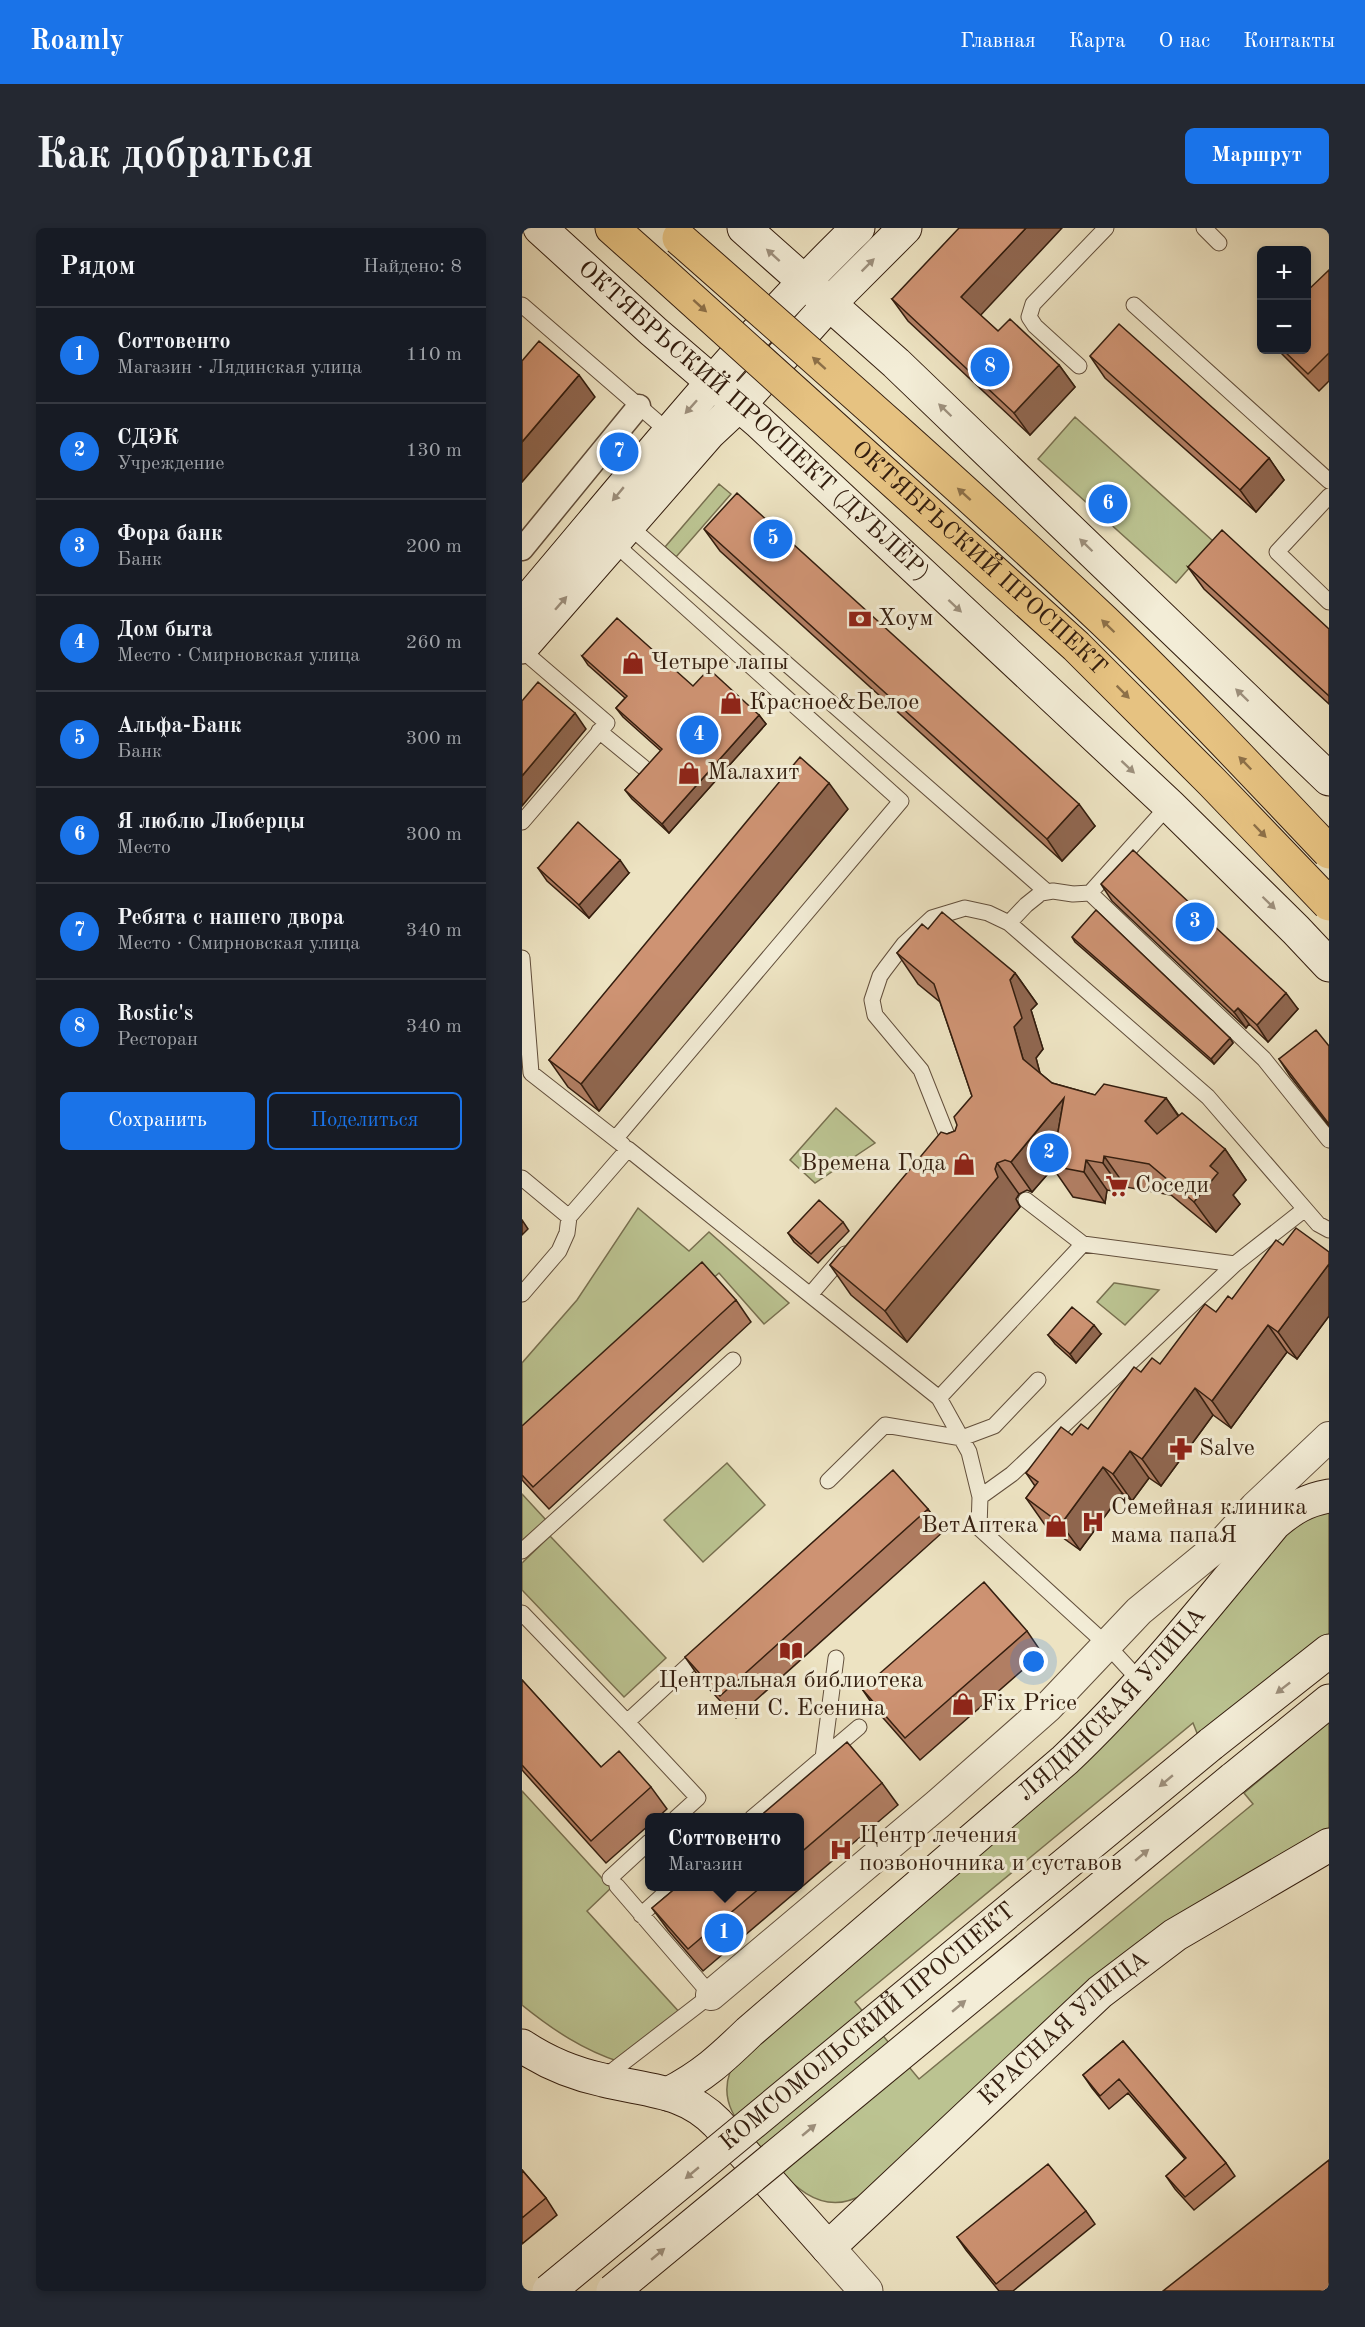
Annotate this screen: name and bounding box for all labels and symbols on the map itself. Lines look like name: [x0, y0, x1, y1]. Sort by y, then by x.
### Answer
one-way arrow: [766, 248, 781, 262]
street label: ОКТЯБРЬСКИЙ ПРОСПЕКТ (ДУБЛЁР): [573, 257, 934, 586]
one-way arrow: [860, 259, 874, 273]
one-way arrow: [692, 299, 707, 312]
pin: 8: [970, 344, 1010, 390]
one-way arrow: [812, 356, 827, 370]
one-way arrow: [684, 400, 698, 415]
one-way arrow: [938, 403, 953, 417]
pin: 7: [600, 430, 638, 474]
street label: ОКТЯБРЬСКИЙ ПРОСПЕКТ: [846, 437, 1111, 681]
pin: 6: [1088, 482, 1128, 526]
one-way arrow: [612, 486, 625, 501]
one-way arrow: [956, 487, 971, 501]
pin: 5: [754, 516, 792, 562]
one-way arrow: [1079, 538, 1094, 552]
one-way arrow: [554, 596, 567, 611]
one-way arrow: [947, 599, 962, 613]
bank icon: Хоум: [847, 606, 873, 632]
place label: Хоум: [878, 607, 933, 631]
one-way arrow: [1101, 619, 1115, 633]
shop icon: Четыре лапы: [620, 650, 646, 676]
place label: Четыре лапы: [651, 651, 789, 675]
one-way arrow: [1115, 685, 1129, 699]
one-way arrow: [1235, 688, 1249, 702]
shop icon: Красное&Белое: [718, 690, 744, 716]
place label: Красное&Белое: [749, 691, 919, 715]
pin: 4: [680, 712, 718, 758]
one-way arrow: [1239, 757, 1253, 771]
shop icon: Малахит: [676, 760, 702, 786]
one-way arrow: [1121, 760, 1135, 774]
place label: Малахит: [707, 761, 800, 785]
one-way arrow: [1252, 824, 1266, 838]
one-way arrow: [1261, 895, 1275, 909]
pin: 3: [1176, 900, 1214, 944]
pin: 2: [1030, 1130, 1068, 1176]
shop icon: Времена Года: [951, 1151, 977, 1177]
place label: Времена Года: [801, 1152, 946, 1176]
supermarket icon: Соседи: [1104, 1173, 1130, 1199]
place label: Соседи: [1135, 1174, 1209, 1198]
pharmacy icon: Salve: [1168, 1436, 1194, 1462]
place label: Salve: [1199, 1437, 1255, 1461]
place label: Семейная клиника мама папаЯ: [1111, 1496, 1307, 1548]
hospital icon: Семейная клиника мама папаЯ: [1080, 1509, 1106, 1535]
shop icon: ВетАптека: [1043, 1513, 1069, 1539]
place label: ВетАптека: [921, 1514, 1038, 1538]
street label: ЛЯДИНСКАЯ УЛИЦА: [1014, 1604, 1211, 1806]
library icon: Центральная библиотека имени С. Есенина: [778, 1638, 804, 1664]
your location: [1019, 1647, 1048, 1676]
place label: Центральная библиотека имени С. Есенина: [658, 1669, 924, 1721]
one-way arrow: [1275, 1681, 1291, 1694]
shop icon: Fix Price: [950, 1691, 976, 1717]
place label: Fix Price: [981, 1692, 1077, 1716]
one-way arrow: [1158, 1775, 1174, 1788]
place label: Центр лечения позвоночника и суставов: [859, 1824, 1122, 1876]
hospital icon: Центр лечения позвоночника и суставов: [828, 1837, 854, 1863]
one-way arrow: [1134, 1849, 1149, 1862]
street label: КОМСОМОЛЬСКИЙ ПРОСПЕКТ: [716, 1899, 1020, 2156]
pin: 1: [704, 1910, 744, 1956]
street label: КРАСНАЯ УЛИЦА: [975, 1947, 1154, 2111]
one-way arrow: [951, 1999, 967, 2012]
one-way arrow: [801, 2123, 817, 2136]
one-way arrow: [684, 2166, 700, 2179]
one-way arrow: [650, 2247, 666, 2260]

